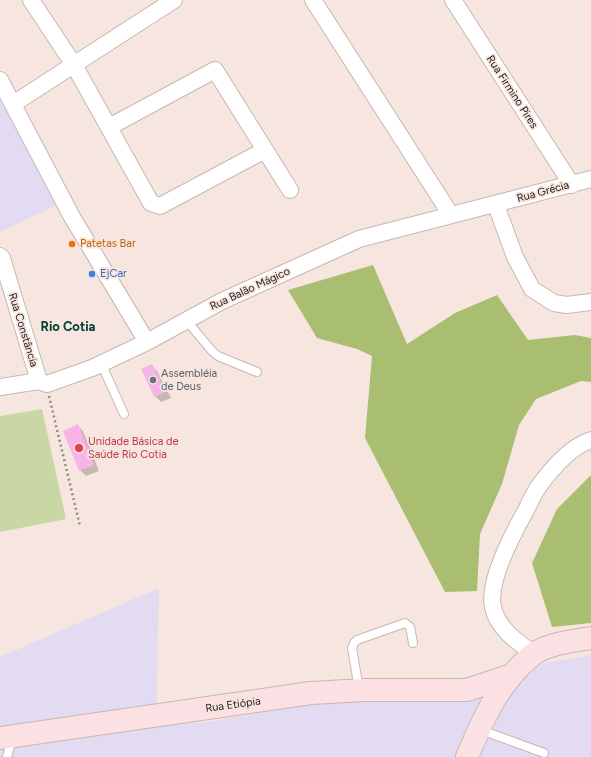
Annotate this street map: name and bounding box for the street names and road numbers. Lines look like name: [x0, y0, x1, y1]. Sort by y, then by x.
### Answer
street label: Rua Firmino Pires: [483, 53, 541, 131]
street label: Rua Grécia: [515, 179, 571, 205]
street label: Rua Balão Mágico: [208, 265, 292, 313]
street label: Rua Constância: [5, 291, 41, 369]
street label: Rua Etiópia: [205, 695, 261, 715]

